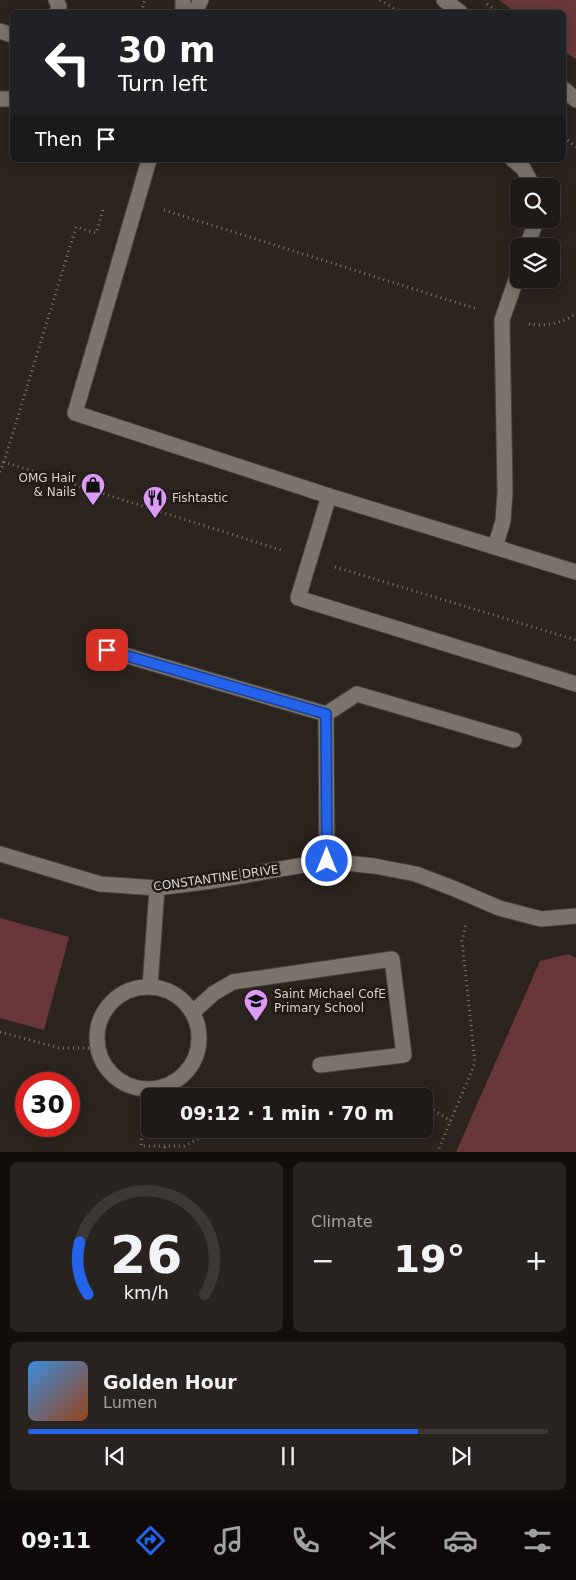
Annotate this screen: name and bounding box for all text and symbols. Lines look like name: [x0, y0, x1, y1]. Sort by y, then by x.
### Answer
icon: left: [35, 30, 100, 95]
text: 30 m: [118, 30, 215, 70]
text: Turn left: [118, 71, 207, 96]
icon: arrive: [92, 125, 120, 153]
text: Then: [35, 128, 82, 150]
map controls: [510, 178, 560, 288]
button: search: [510, 178, 560, 228]
button: layers: [510, 238, 560, 288]
place label: OMG Hair & Nails: [18, 471, 76, 499]
shop icon: OMG Hair & Nails: [80, 472, 106, 506]
restaurant icon: Fishtastic: [142, 485, 168, 519]
place label: Fishtastic: [172, 491, 228, 505]
pin: [86, 629, 128, 671]
icon: arrive: [93, 636, 121, 664]
position arrow: [300, 834, 352, 886]
street label: CONSTANTINE DRIVE: [153, 862, 279, 894]
place label: Saint Michael CofE Primary School: [274, 987, 386, 1015]
school or university icon: Saint Michael CofE Primary School: [243, 988, 269, 1022]
speed limit sign: 30: [15, 1072, 80, 1137]
text: 09:12 · 1 min · 70 m: [180, 1102, 394, 1124]
text: Climate: [311, 1212, 373, 1231]
text: 26: [110, 1225, 183, 1285]
text: 19°: [394, 1237, 465, 1281]
text: −: [311, 1244, 334, 1277]
text: +: [525, 1244, 548, 1277]
text: km/h: [124, 1282, 169, 1303]
text: Golden Hour: [103, 1371, 237, 1393]
text: Lumen: [103, 1393, 157, 1412]
icon: previous: [101, 1442, 129, 1470]
icon: pause: [274, 1442, 302, 1470]
icon: next: [447, 1442, 475, 1470]
icon: directions: [133, 1523, 168, 1558]
icon: music: [211, 1523, 246, 1558]
icon: phone: [288, 1523, 323, 1558]
icon: climate: [365, 1523, 400, 1558]
icon: car: [443, 1523, 478, 1558]
icon: filters: [520, 1523, 555, 1558]
text: 09:11: [21, 1528, 91, 1553]

